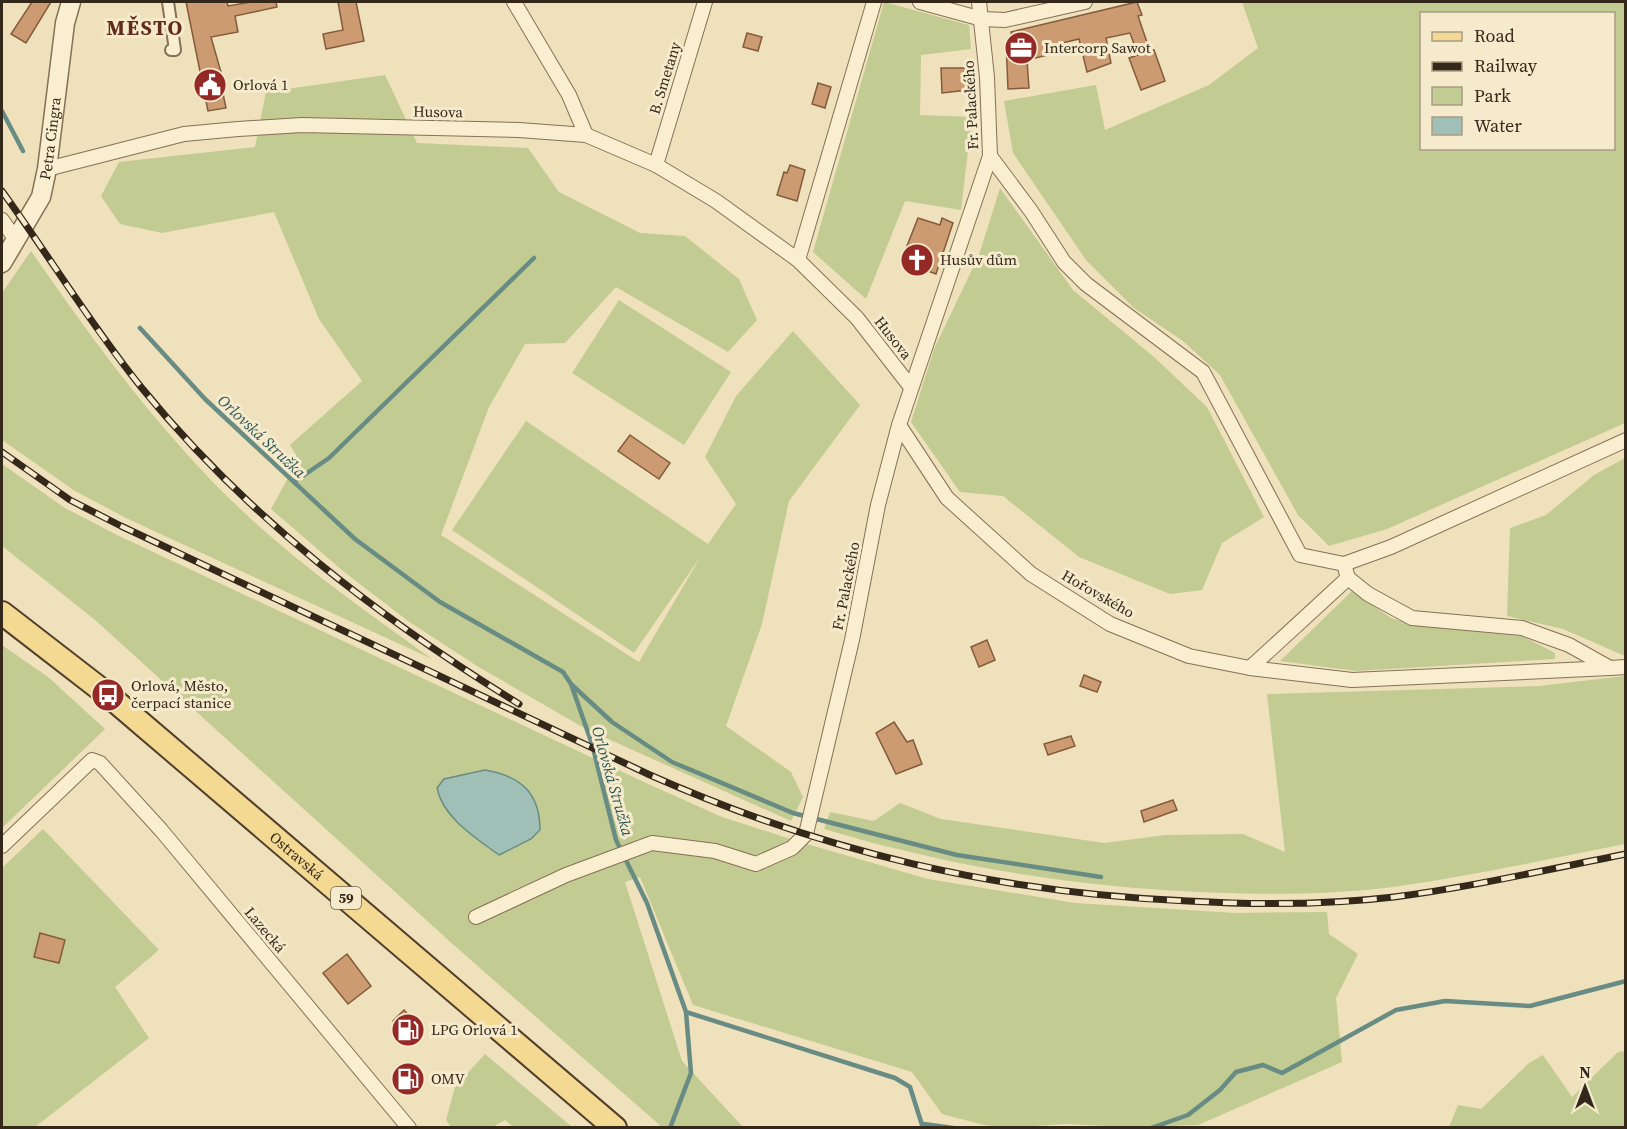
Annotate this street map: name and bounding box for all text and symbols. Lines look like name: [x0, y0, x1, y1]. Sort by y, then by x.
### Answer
legend: [1420, 12, 1615, 150]
district label: MĚSTO: [106, 13, 184, 42]
text: Road: [1474, 23, 1515, 48]
office icon: Intercorp Sawot: [1003, 30, 1039, 66]
place label: Intercorp Sawot: [1044, 37, 1151, 58]
street label: B. Smetany: [644, 39, 686, 117]
text: Railway: [1474, 53, 1538, 78]
street label: Fr. Palackého: [958, 60, 983, 150]
public building icon: Orlová 1: [192, 67, 228, 103]
place label: Orlová 1: [233, 74, 288, 95]
text: Park: [1474, 83, 1511, 108]
street label: Petra Cingra: [34, 96, 66, 182]
street label: Husova: [413, 101, 464, 122]
text: Water: [1474, 113, 1522, 138]
church icon: Husův dům: [899, 242, 935, 278]
place label: Husův dům: [940, 249, 1017, 270]
street label: Husova: [870, 312, 917, 364]
water label: Orlovská Stružka: [213, 389, 311, 483]
street label: Fr. Palackého: [827, 540, 864, 632]
street label: Hořovského: [1058, 564, 1138, 623]
place label: Orlová, Město, čerpací stanice: [131, 675, 232, 713]
bus stop icon: Orlová, Město, čerpací stanice: [90, 677, 126, 713]
water label: Orlovská Stružka: [587, 724, 639, 839]
street label: Ostravská: [265, 827, 329, 885]
road number: 59: [331, 887, 361, 909]
street label: Lazecká: [240, 902, 291, 957]
fuel station icon: LPG Orlová 1: [390, 1012, 426, 1048]
place label: LPG Orlová 1: [431, 1019, 518, 1040]
north arrow: [1555, 1057, 1615, 1117]
fuel station icon: OMV: [390, 1061, 426, 1097]
text: N: [1579, 1061, 1591, 1083]
place label: OMV: [431, 1068, 465, 1089]

